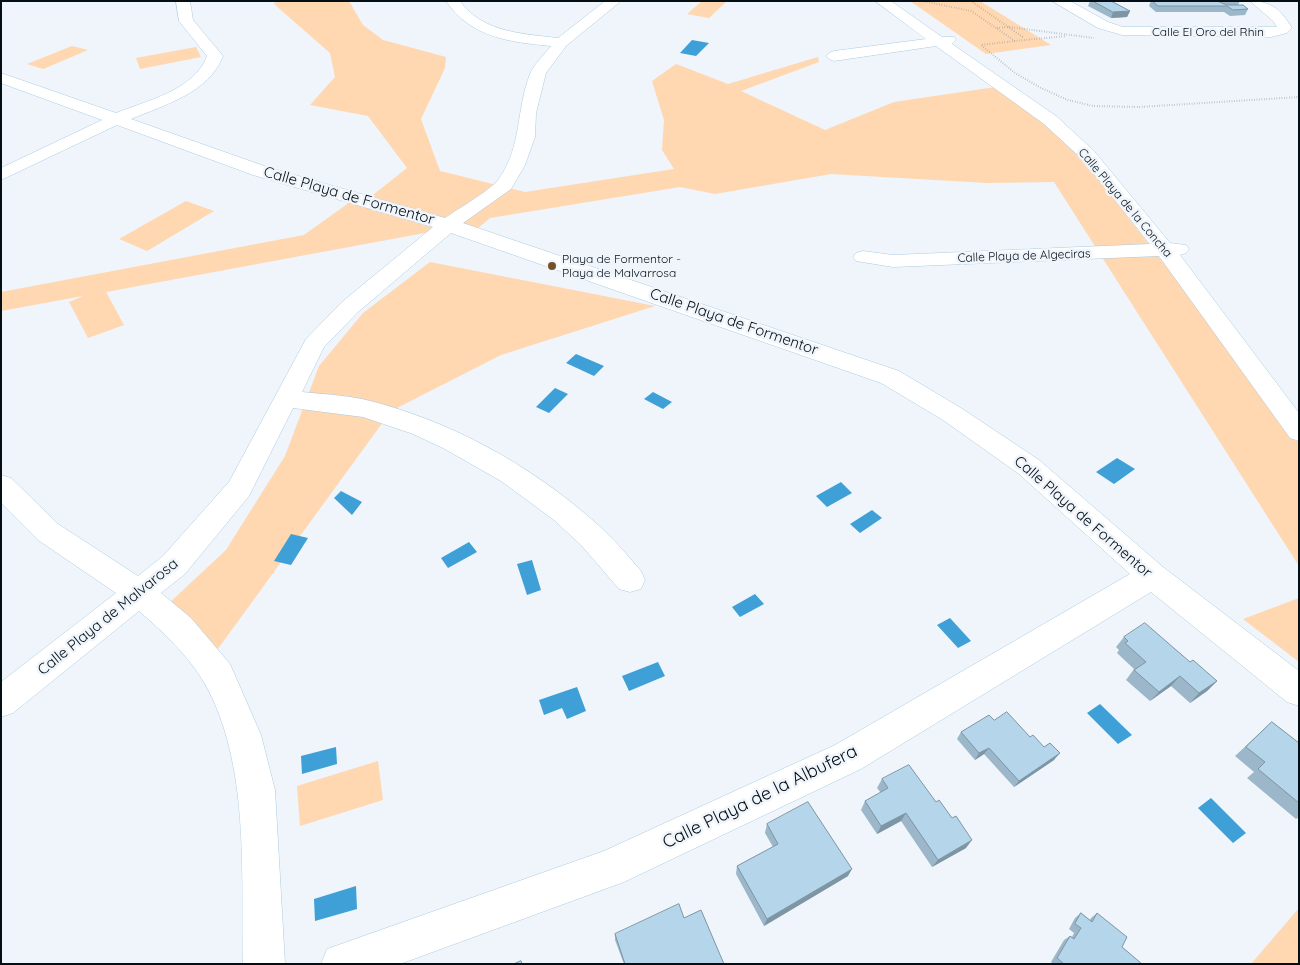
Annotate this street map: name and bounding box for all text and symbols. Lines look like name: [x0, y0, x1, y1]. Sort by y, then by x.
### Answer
street label: Calle El Oro del Rhin: [1152, 25, 1264, 39]
street label: Calle Playa de la Concha: [1075, 145, 1175, 261]
street label: Calle Playa de Formentor: [262, 163, 436, 229]
street label: Calle Playa de Algeciras: [957, 246, 1091, 266]
place label: Playa de Formentor - Playa de Malvarrosa: [562, 252, 681, 280]
marker: Playa de Formentor - Playa de Malvarrosa: [546, 260, 558, 272]
street label: Calle Playa de Formentor: [647, 285, 821, 359]
street label: Calle Playa de Formentor: [1010, 452, 1156, 582]
street label: Calle Playa de Malvarosa: [34, 555, 182, 679]
street label: Calle Playa de la Albufera: [659, 740, 861, 854]

